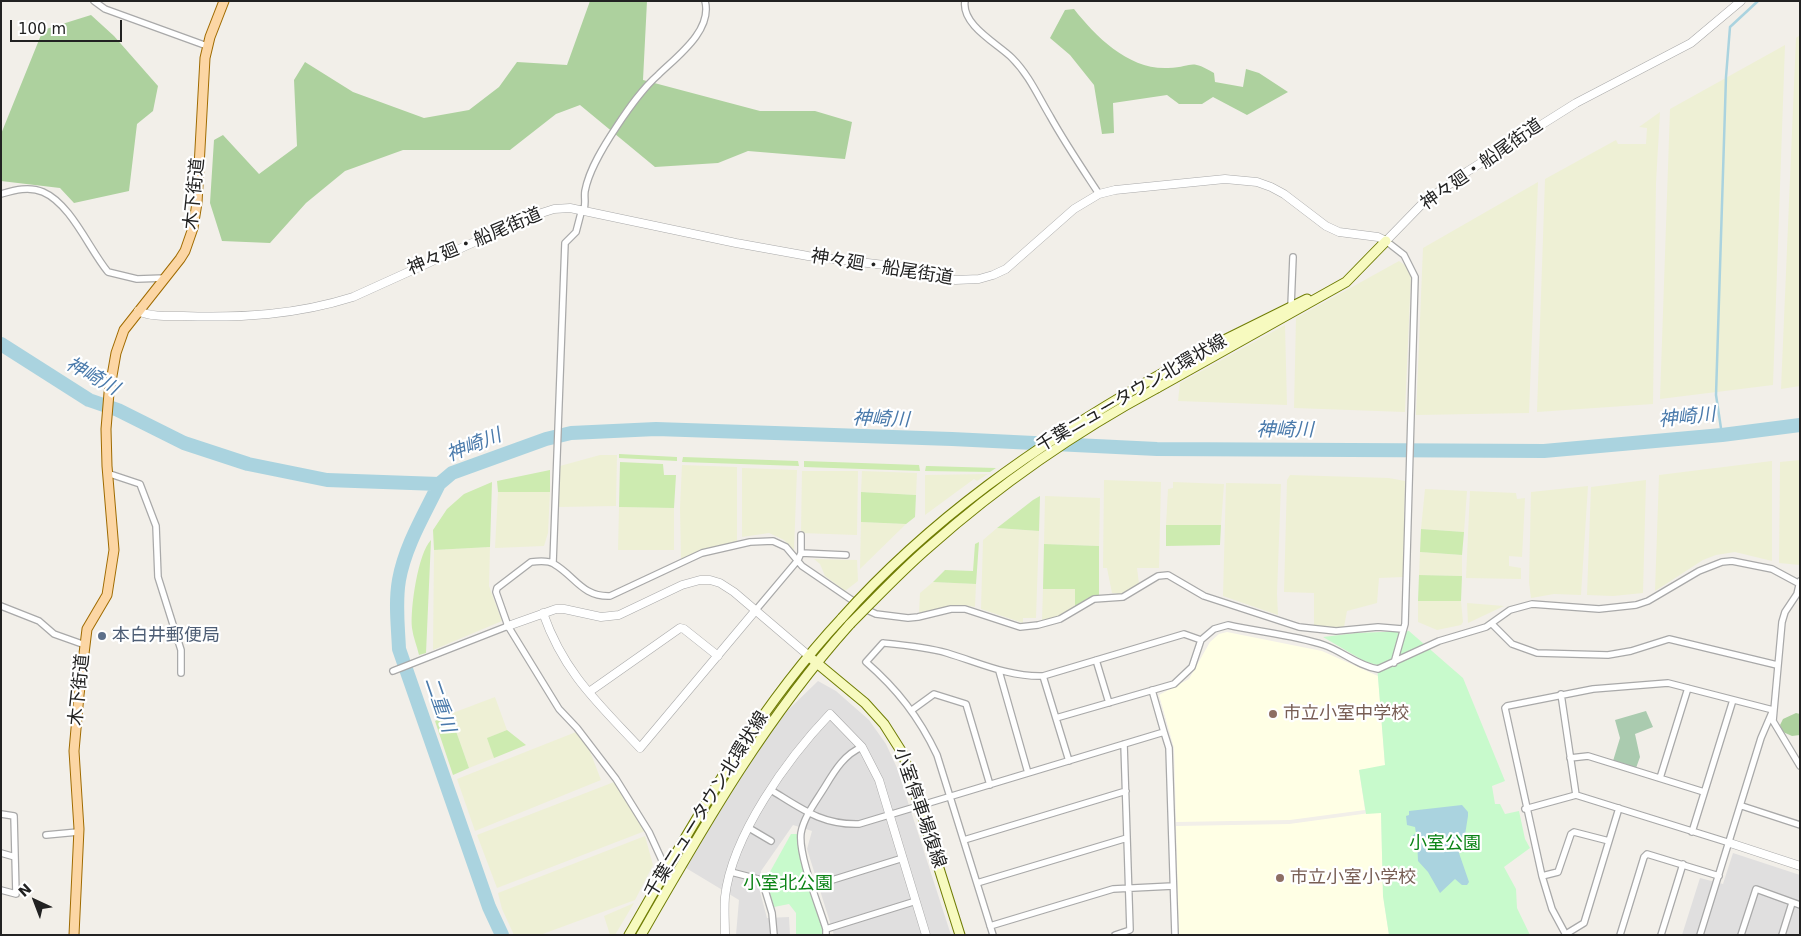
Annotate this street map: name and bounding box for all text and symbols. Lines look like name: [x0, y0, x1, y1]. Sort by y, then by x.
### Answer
scale bar: [12, 10, 125, 42]
text: 100 m: [18, 20, 66, 38]
street label: 神々廻・船尾街道: [1417, 115, 1547, 215]
street label: 木下街道: [180, 157, 210, 231]
street label: 神々廻・船尾街道: [405, 204, 545, 280]
street label: 神々廻・船尾街道: [809, 246, 955, 290]
street label: 千葉ニュータウン北環状線: [1033, 331, 1231, 457]
water label: 神崎川: [62, 353, 122, 401]
water label: 神崎川: [1657, 404, 1717, 432]
water label: 神崎川: [852, 408, 910, 432]
water label: 神崎川: [1257, 420, 1313, 442]
water label: 神崎川: [443, 425, 505, 467]
place label: 本白井郵便局: [112, 625, 220, 647]
marker: 本白井郵便局: [96, 630, 108, 642]
street label: 木下街道: [65, 653, 95, 727]
water label: 二重川: [419, 674, 459, 736]
place label: 市立小室中学校: [1283, 703, 1409, 725]
street label: 千葉ニュータウン北環状線: [641, 708, 773, 902]
marker: 市立小室中学校: [1267, 708, 1279, 720]
street label: 小室停車場復線: [888, 745, 950, 871]
park label: 小室公園: [1409, 833, 1481, 855]
place label: 市立小室小学校: [1290, 867, 1416, 889]
marker: 市立小室小学校: [1274, 872, 1286, 884]
park label: 小室北公園: [743, 873, 833, 895]
north arrow: [10, 876, 60, 926]
text: N: [15, 880, 35, 900]

